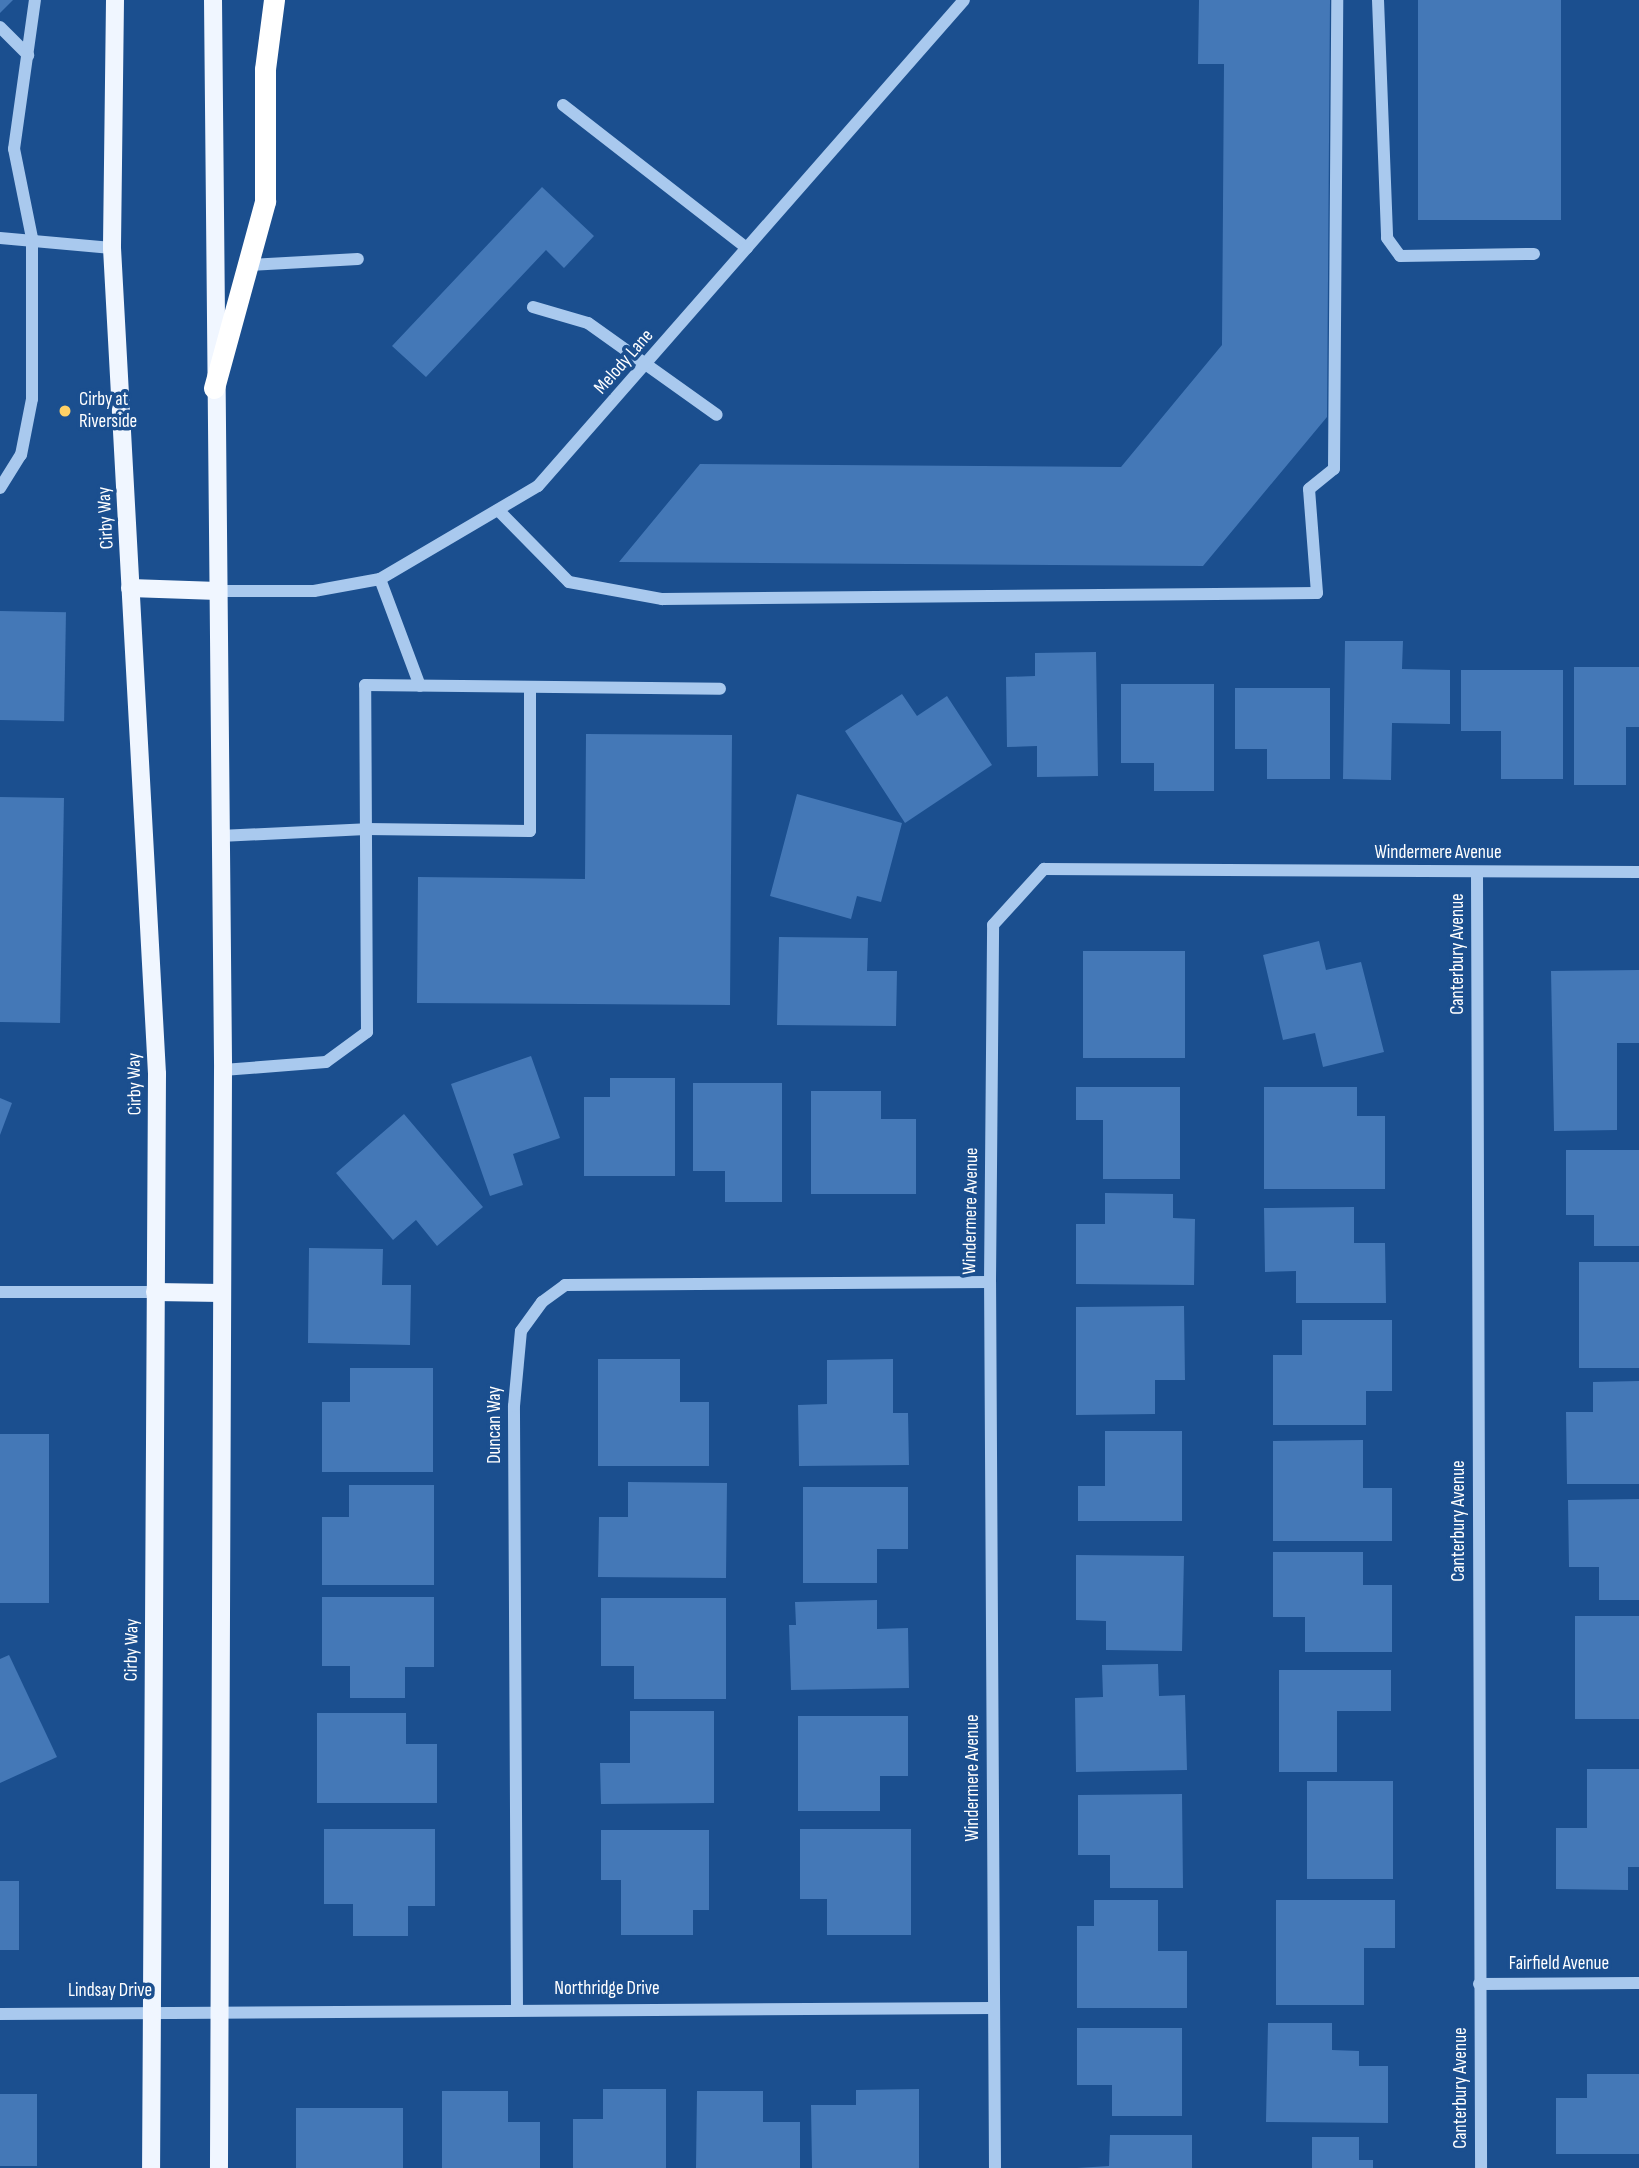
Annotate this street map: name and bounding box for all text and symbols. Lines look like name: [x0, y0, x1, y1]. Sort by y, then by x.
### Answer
street label: Melody Lane: [590, 325, 658, 399]
place label: Cirby at Riverside: [79, 389, 137, 433]
marker: Cirby at Riverside: [57, 403, 73, 419]
street label: Cirby Way: [93, 486, 119, 550]
street label: Windermere Avenue: [1374, 842, 1502, 864]
street label: Canterbury Avenue: [1447, 893, 1469, 1015]
street label: Cirby Way: [123, 1052, 147, 1116]
street label: Windermere Avenue: [958, 1147, 984, 1275]
street label: Duncan Way: [484, 1386, 506, 1464]
street label: Canterbury Avenue: [1448, 1460, 1470, 1582]
street label: Cirby Way: [120, 1618, 144, 1682]
street label: Windermere Avenue: [962, 1714, 984, 1842]
street label: Fairfield Avenue: [1509, 1953, 1609, 1975]
street label: Northridge Drive: [554, 1978, 660, 2000]
street label: Lindsay Drive: [68, 1980, 152, 2002]
street label: Canterbury Avenue: [1450, 2027, 1472, 2149]

